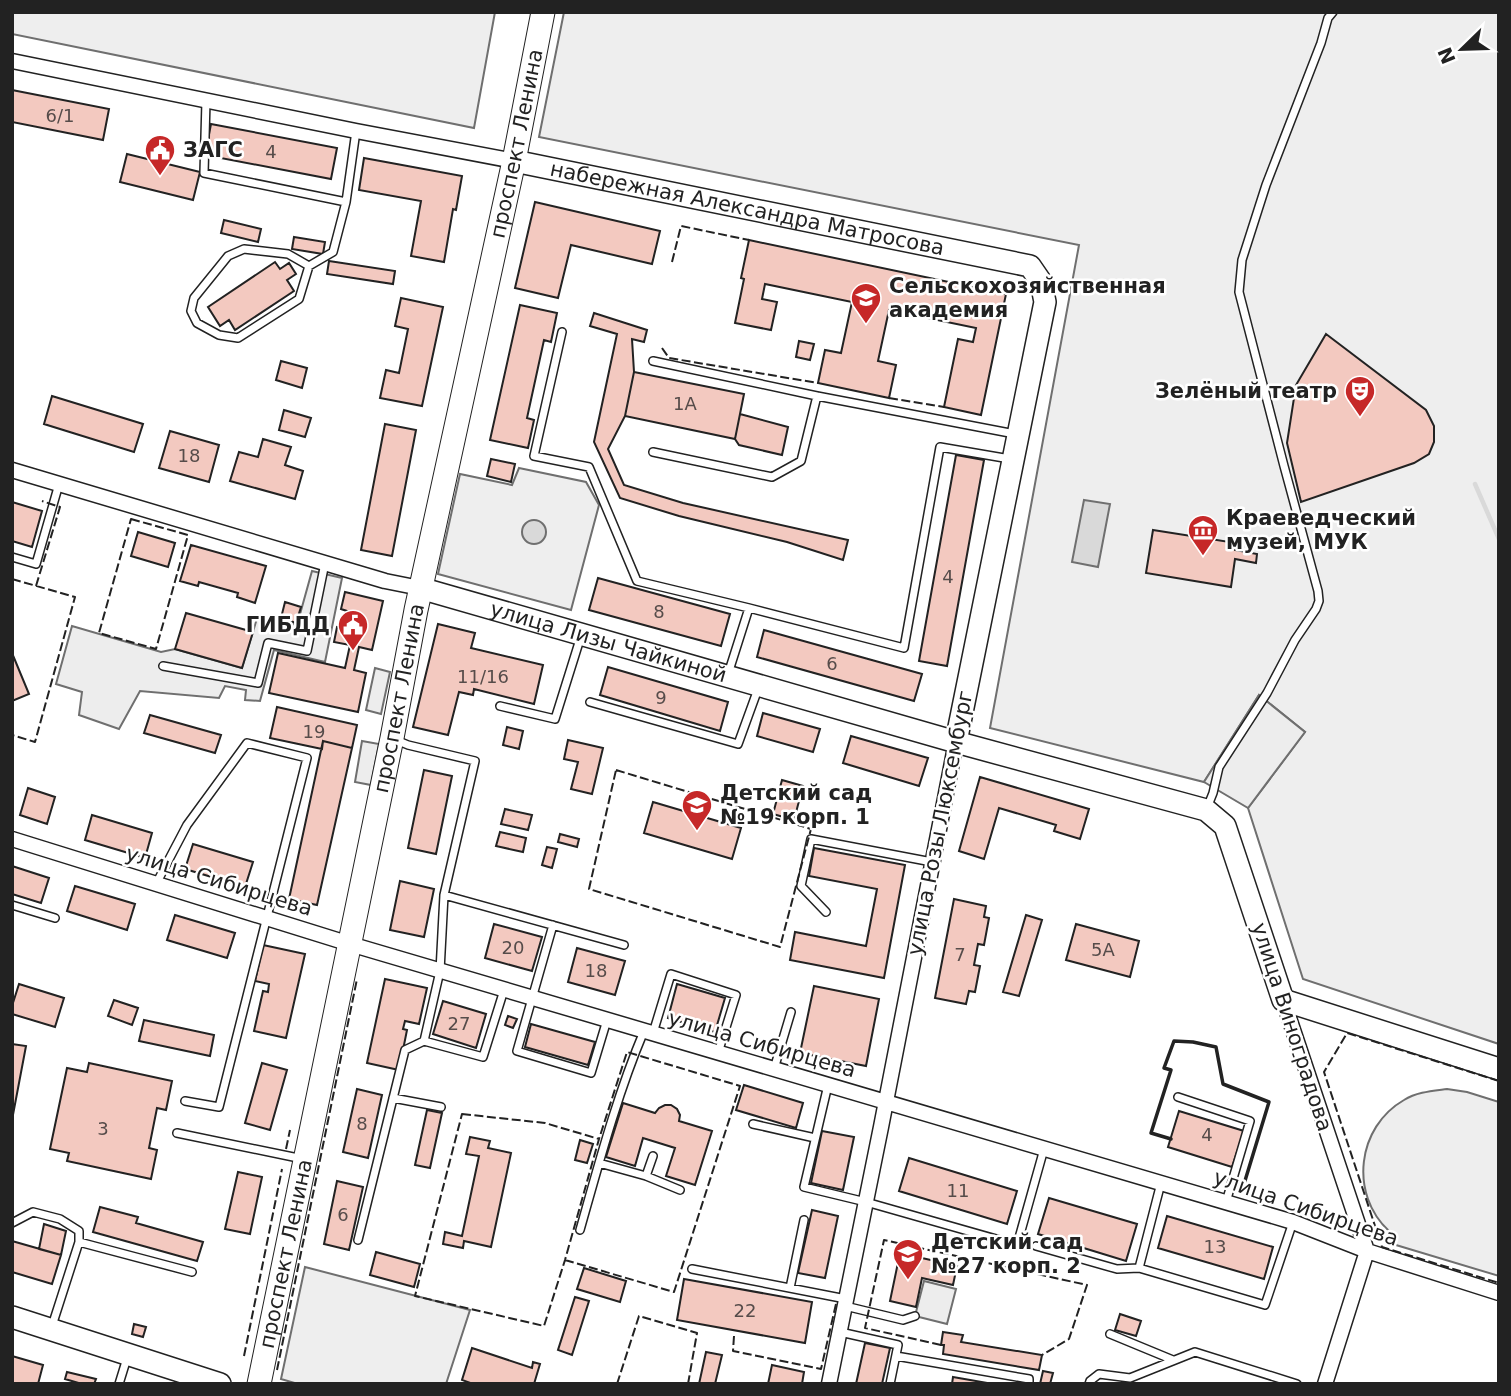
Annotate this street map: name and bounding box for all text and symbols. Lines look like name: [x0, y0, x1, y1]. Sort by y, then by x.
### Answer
north arrow: [1427, 14, 1497, 84]
text: N: [1433, 44, 1460, 67]
street label: проспект Ленина: [486, 47, 548, 240]
house number: 6/1: [46, 105, 74, 126]
public building icon: ЗАГС: [143, 133, 177, 177]
place label: ЗАГС: [183, 138, 243, 162]
house number: 4: [265, 141, 277, 162]
street label: набережная Александра Матросова: [548, 157, 946, 260]
place label: Сельскохозяйственная академия: [889, 274, 1166, 322]
school or university icon: Сельскохозяйственная академия: [849, 281, 883, 325]
theatre icon: Зелёный театр: [1343, 374, 1377, 418]
place label: Зелёный театр: [1155, 379, 1337, 403]
house number: 1А: [673, 393, 698, 414]
house number: 18: [178, 445, 200, 466]
place label: Краеведческий музей, МУК: [1226, 506, 1416, 554]
museum icon: Краеведческий музей, МУК: [1186, 513, 1220, 557]
house number: 4: [942, 566, 954, 587]
street label: улица Лизы Чайкиной: [487, 597, 729, 687]
street label: проспект Ленина: [369, 601, 429, 795]
house number: 8: [653, 601, 665, 622]
public building icon: ГИБДД: [336, 608, 370, 652]
place label: ГИБДД: [246, 613, 330, 637]
house number: 6: [826, 653, 838, 674]
house number: 11/16: [457, 666, 509, 687]
house number: 9: [655, 687, 667, 708]
street label: улица Розы Люксембург: [903, 688, 977, 958]
house number: 19: [303, 721, 325, 742]
place label: Детский сад №19 корп. 1: [720, 781, 872, 829]
school or university icon: Детский сад №19 корп. 1: [680, 788, 714, 832]
street label: улица Сибирцева: [123, 841, 315, 921]
street label: улица Виноградова: [1247, 920, 1337, 1134]
house number: 20: [502, 937, 524, 958]
house number: 5А: [1091, 939, 1116, 960]
house number: 7: [954, 944, 966, 965]
house number: 18: [585, 960, 607, 981]
street label: улица Сибирцева: [665, 1006, 859, 1082]
house number: 27: [448, 1013, 470, 1034]
house number: 8: [356, 1113, 368, 1134]
house number: 3: [97, 1118, 109, 1139]
house number: 4: [1201, 1124, 1213, 1145]
street label: проспект Ленина: [255, 1157, 317, 1350]
street label: улица Сибирцева: [1210, 1165, 1402, 1251]
house number: 11: [947, 1180, 969, 1201]
house number: 6: [337, 1204, 349, 1225]
place label: Детский сад №27 корп. 2: [931, 1230, 1083, 1278]
house number: 13: [1204, 1236, 1226, 1257]
school or university icon: Детский сад №27 корп. 2: [891, 1237, 925, 1281]
house number: 22: [734, 1300, 756, 1321]

